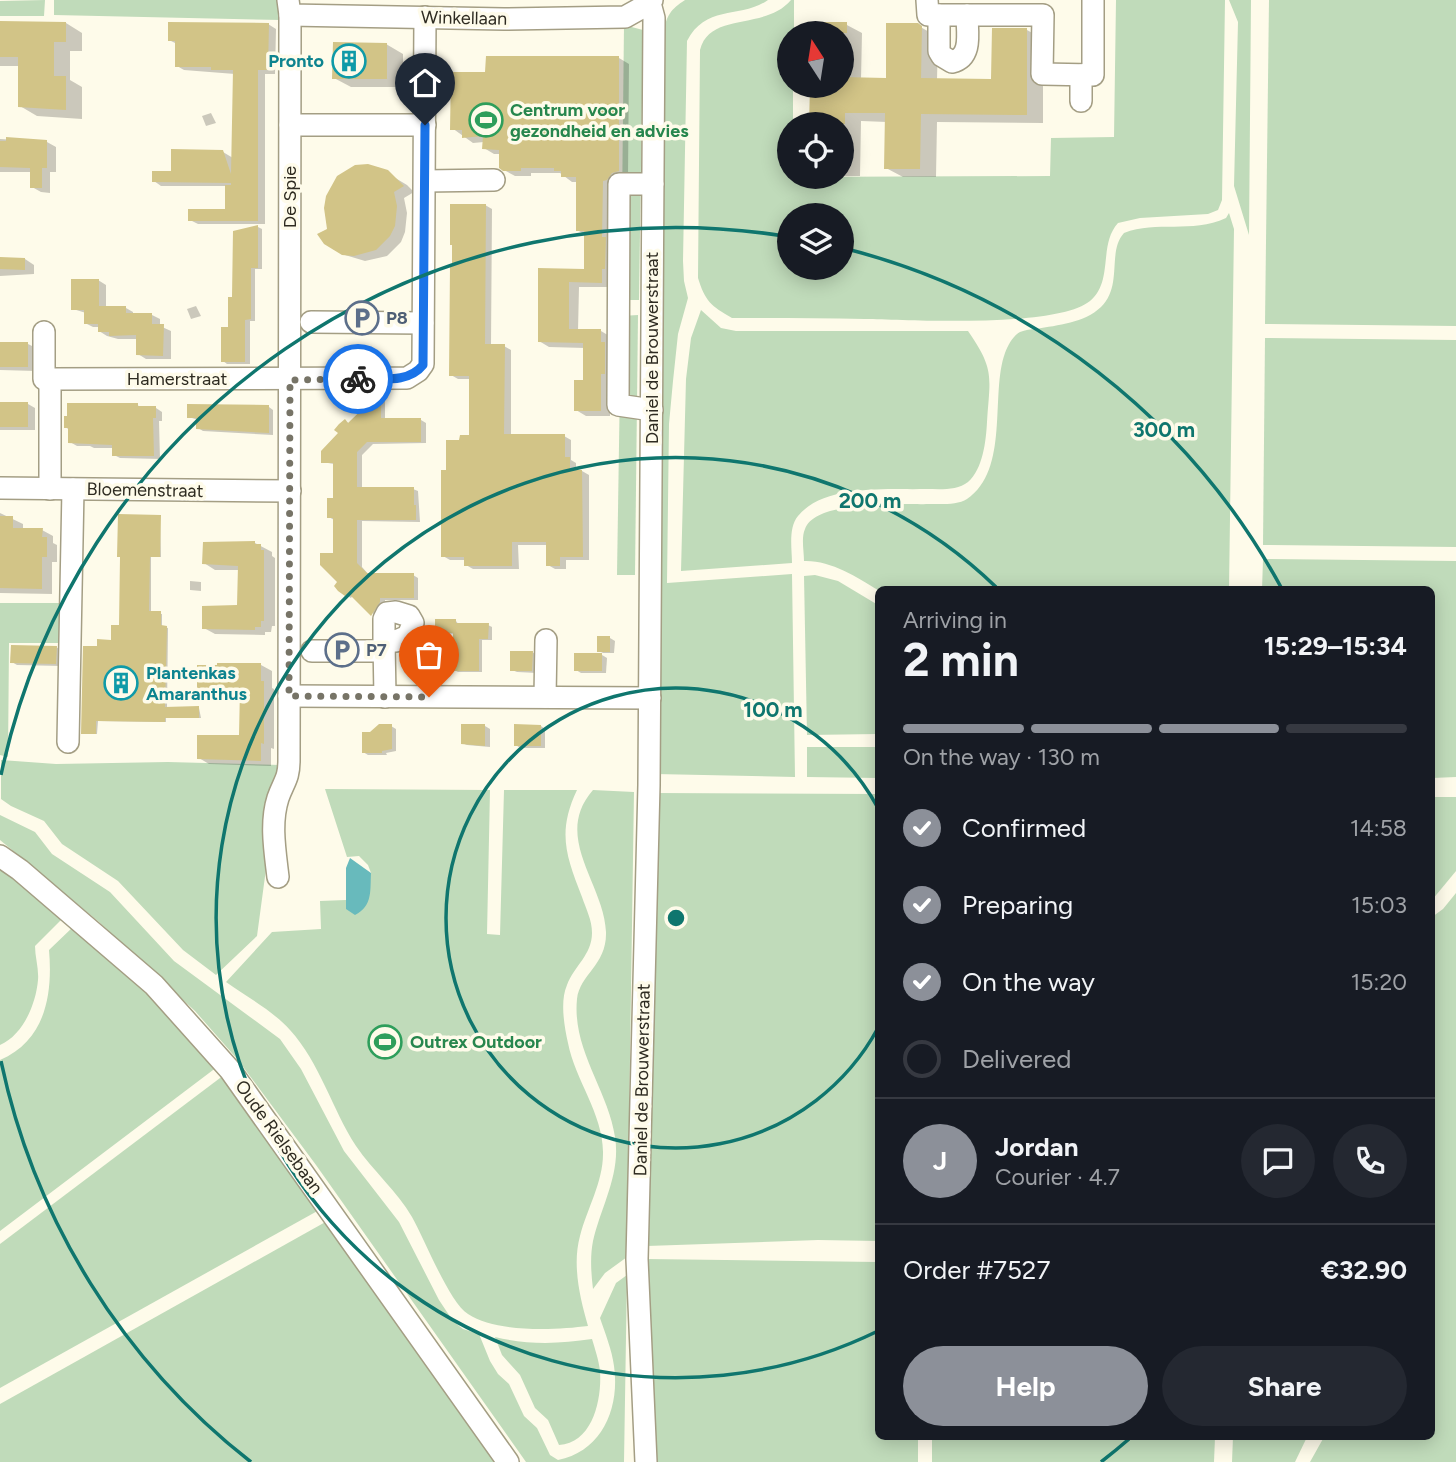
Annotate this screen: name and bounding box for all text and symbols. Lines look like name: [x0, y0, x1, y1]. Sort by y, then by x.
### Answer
street label: Winkellaan: [421, 6, 507, 30]
north arrow: [777, 21, 854, 98]
map controls: [777, 21, 854, 280]
building icon: Pronto: [330, 42, 368, 80]
place label: Pronto: [268, 50, 324, 72]
pin: [395, 53, 455, 125]
icon: home: [406, 64, 444, 102]
place label: Centrum voor gezondheid en advies: [510, 99, 689, 142]
sports icon: Centrum voor gezondheid en advies: [467, 101, 505, 139]
button: locate: [777, 112, 854, 189]
street label: De Spie: [279, 166, 301, 228]
button: layers: [777, 203, 854, 280]
street label: Daniel de Brouwerstraat: [641, 251, 663, 444]
parking icon: P8: [343, 299, 381, 337]
place label: P8: [386, 307, 408, 329]
courier: [323, 344, 393, 414]
icon: bike: [339, 360, 377, 398]
street label: Hamerstraat: [127, 368, 227, 390]
text: 300 m: [1133, 417, 1195, 442]
street label: Bloemenstraat: [86, 478, 204, 502]
text: 200 m: [839, 488, 901, 513]
text: Arriving in: [903, 606, 1007, 634]
pin: [399, 625, 459, 697]
text: 15:29–15:34: [1264, 630, 1407, 662]
parking icon: P7: [323, 631, 361, 669]
text: 2 min: [903, 632, 1019, 688]
icon: bag: [410, 636, 448, 674]
place label: P7: [366, 639, 387, 661]
place label: Plantenkas Amaranthus: [146, 662, 248, 705]
building icon: Plantenkas Amaranthus: [102, 664, 140, 702]
text: 100 m: [743, 697, 803, 722]
text: On the way · 130 m: [903, 743, 1100, 771]
icon: check: [903, 809, 941, 847]
text: Confirmed: [962, 812, 1086, 844]
text: 14:58: [1350, 814, 1407, 842]
icon: check: [903, 886, 941, 924]
text: Preparing: [962, 889, 1073, 921]
text: 15:03: [1351, 891, 1407, 919]
centre of rings: [664, 906, 688, 930]
icon: check: [903, 963, 941, 1001]
text: On the way: [962, 966, 1095, 998]
text: 15:20: [1351, 968, 1407, 996]
street label: Daniel de Brouwerstraat: [629, 983, 655, 1177]
sports icon: Outrex Outdoor: [366, 1023, 404, 1061]
place label: Outrex Outdoor: [410, 1031, 542, 1053]
text: Delivered: [962, 1043, 1071, 1075]
street label: Oude Rielsebaan: [230, 1076, 328, 1198]
button: chat: [1241, 1124, 1315, 1198]
button: phone: [1333, 1124, 1407, 1198]
text: Jordan: [995, 1131, 1078, 1163]
text: J: [933, 1145, 947, 1177]
text: Courier · 4.7: [995, 1163, 1120, 1191]
text: Order #7527: [903, 1254, 1050, 1286]
text: €32.90: [1321, 1254, 1407, 1286]
button: Help: [903, 1346, 1148, 1426]
button: Share: [1162, 1346, 1407, 1426]

